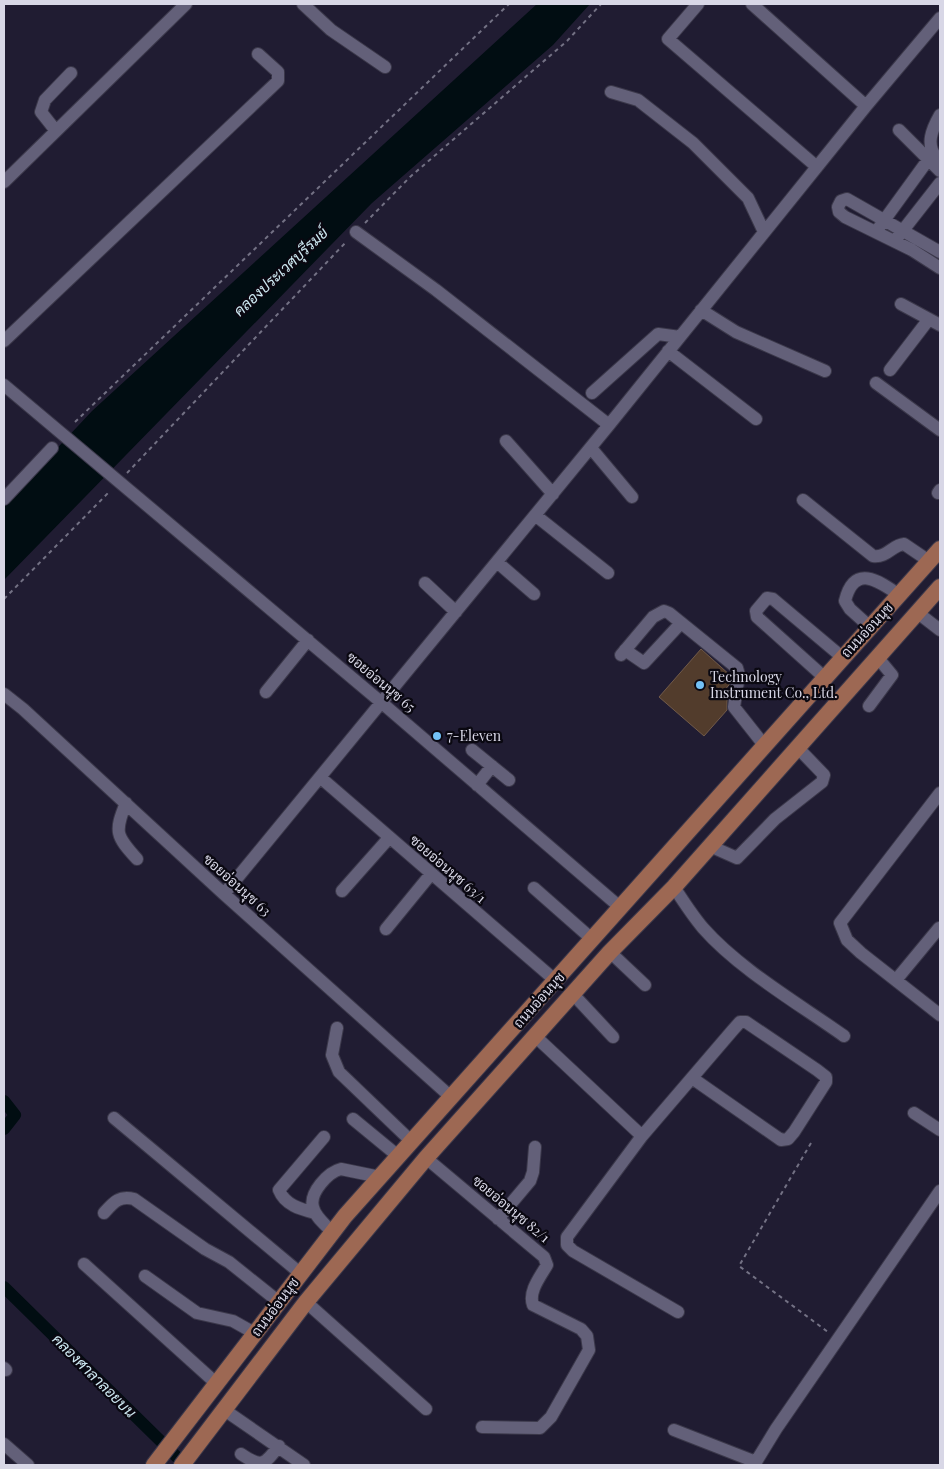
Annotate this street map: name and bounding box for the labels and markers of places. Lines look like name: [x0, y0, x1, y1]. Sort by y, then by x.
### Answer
place label: Technology Instrument Co., Ltd.: [710, 667, 838, 702]
marker: Technology Instrument Co., Ltd.: [694, 679, 706, 691]
place label: 7-Eleven: [447, 726, 502, 745]
marker: 7-Eleven: [431, 730, 443, 742]

